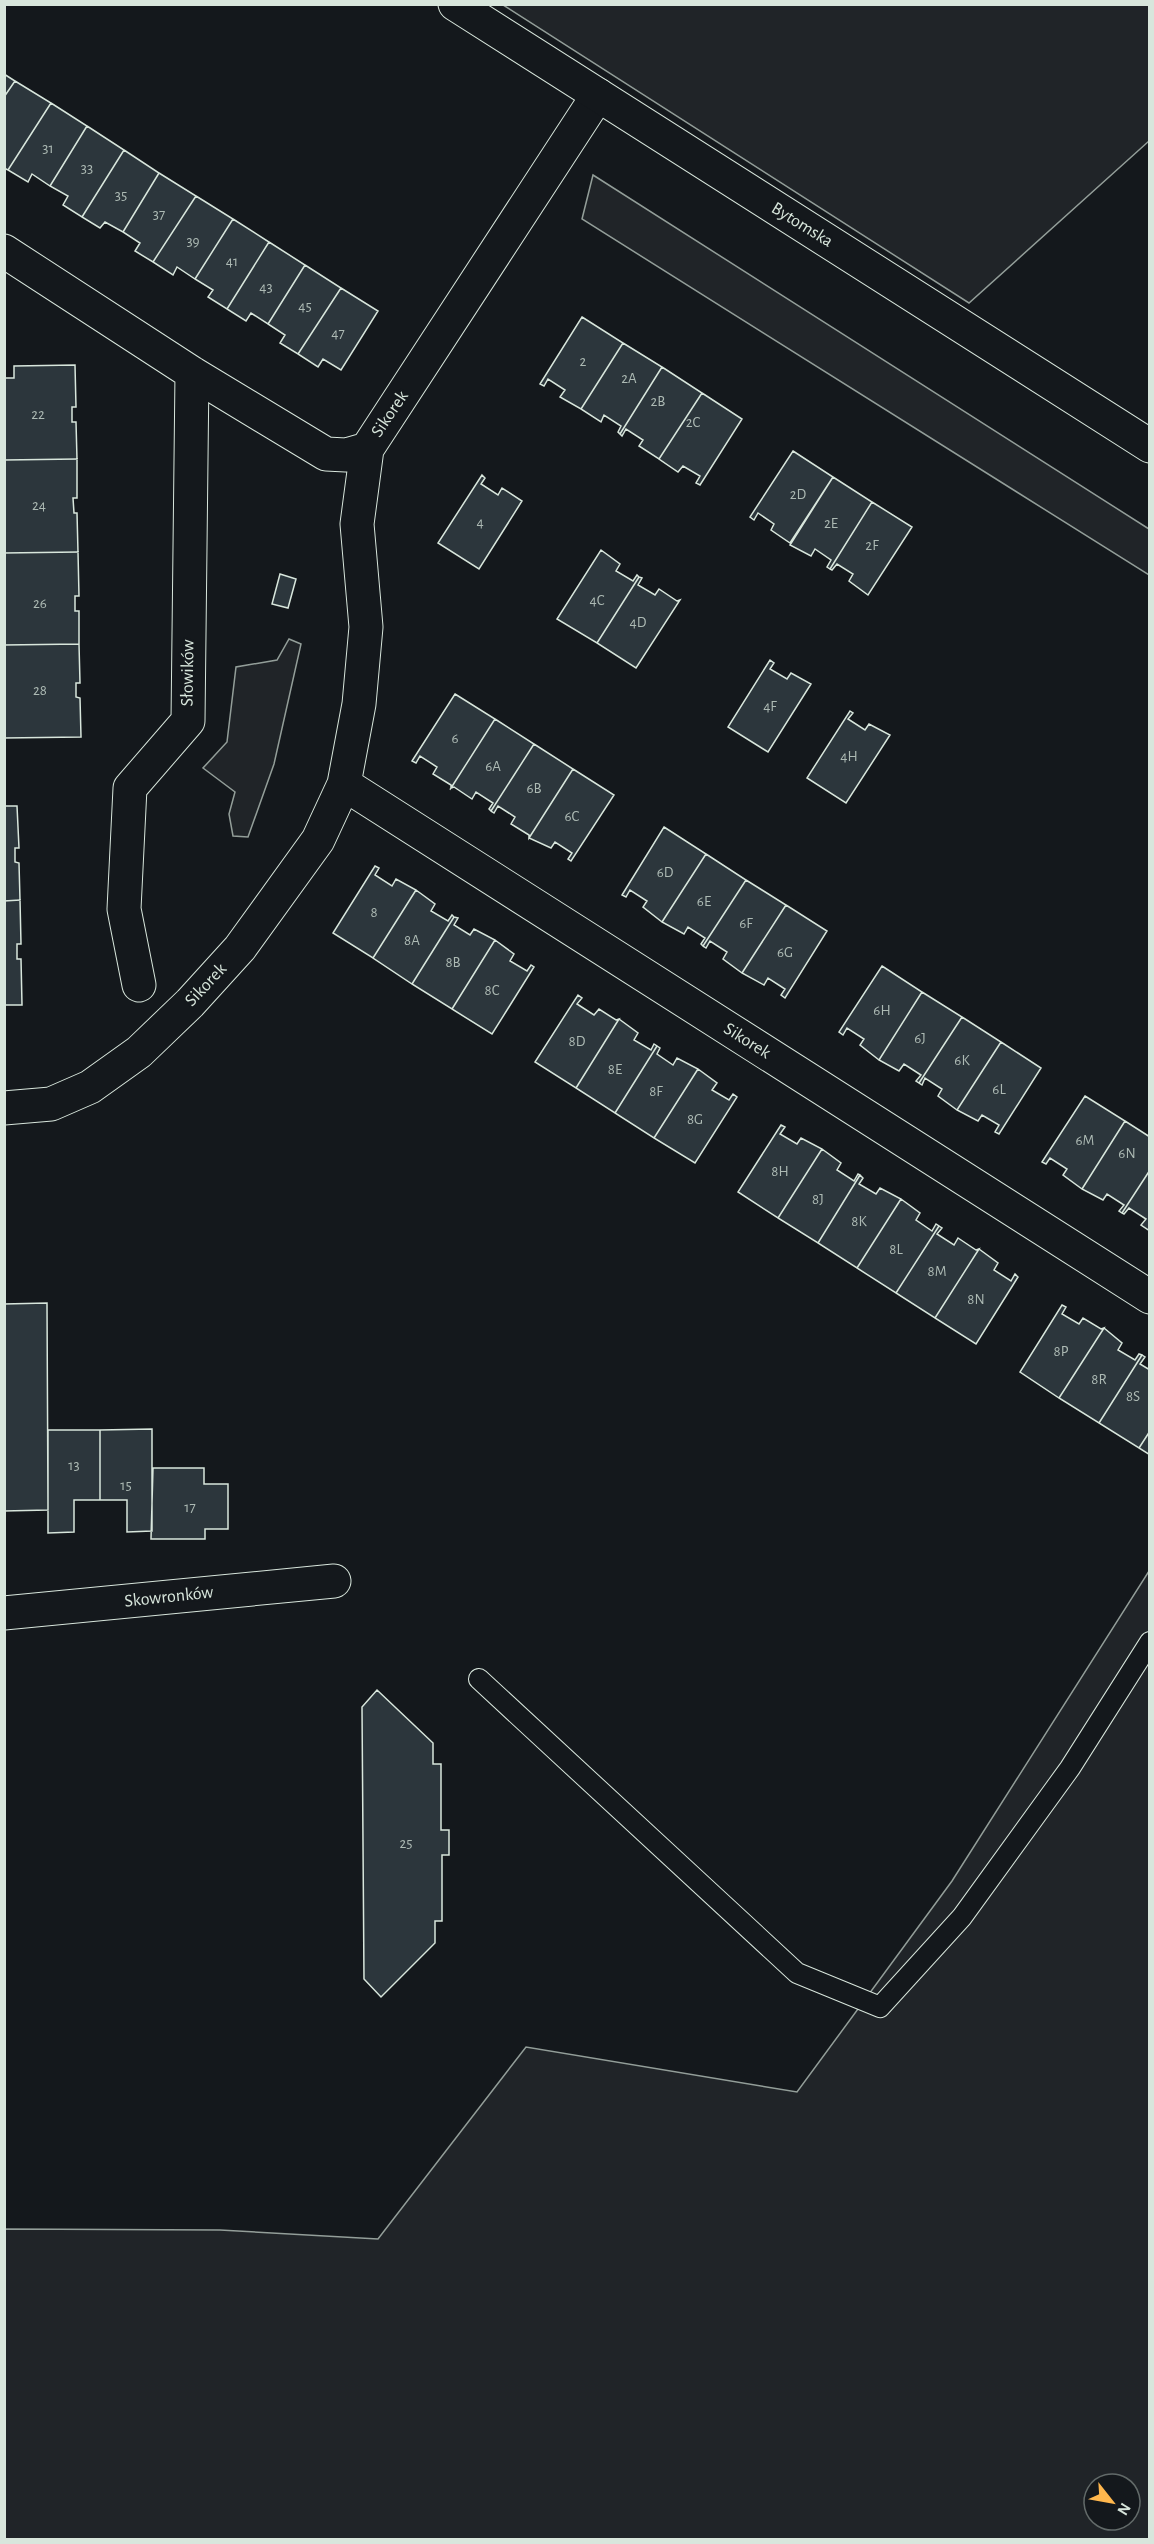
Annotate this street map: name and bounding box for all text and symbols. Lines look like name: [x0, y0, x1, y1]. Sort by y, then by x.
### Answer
house number: 31: [42, 141, 54, 156]
house number: 33: [81, 161, 93, 176]
house number: 35: [115, 188, 127, 203]
street label: Bytomska: [768, 199, 836, 251]
house number: 37: [153, 207, 165, 222]
house number: 39: [186, 234, 200, 249]
house number: 41: [226, 254, 238, 269]
house number: 43: [259, 280, 273, 295]
house number: 45: [298, 299, 312, 314]
house number: 47: [331, 326, 345, 341]
house number: 2: [580, 354, 587, 369]
house number: 2A: [621, 371, 637, 386]
street label: Sikorek: [368, 387, 412, 440]
house number: 2B: [651, 394, 665, 409]
house number: 22: [31, 407, 45, 422]
house number: 2C: [686, 415, 701, 430]
house number: 2D: [790, 487, 807, 502]
house number: 24: [32, 498, 46, 513]
house number: 4: [476, 515, 484, 530]
house number: 2E: [824, 516, 838, 531]
house number: 2F: [865, 538, 879, 553]
house number: 4C: [589, 593, 605, 608]
house number: 26: [33, 596, 47, 611]
house number: 4D: [630, 615, 647, 630]
street label: Słowików: [178, 639, 198, 707]
house number: 28: [33, 683, 47, 698]
house number: 4F: [763, 699, 777, 714]
house number: 6: [451, 731, 459, 746]
house number: 4H: [840, 749, 858, 764]
house number: 6A: [485, 759, 501, 774]
house number: 6B: [526, 781, 542, 796]
house number: 6C: [565, 809, 580, 824]
house number: 6D: [657, 865, 674, 880]
house number: 6E: [697, 894, 711, 909]
house number: 8: [370, 905, 378, 920]
house number: 6F: [739, 916, 753, 931]
house number: 8A: [404, 933, 420, 948]
house number: 6G: [777, 945, 793, 960]
house number: 8B: [445, 955, 461, 970]
street label: Sikorek: [182, 959, 231, 1010]
house number: 8C: [485, 983, 500, 998]
house number: 6H: [873, 1003, 891, 1018]
street label: Sikorek: [720, 1020, 774, 1063]
house number: 6J: [914, 1031, 926, 1046]
house number: 8D: [569, 1034, 586, 1049]
house number: 6K: [954, 1053, 970, 1068]
house number: 8E: [608, 1062, 622, 1077]
house number: 6L: [992, 1082, 1006, 1097]
house number: 8F: [649, 1084, 663, 1099]
house number: 8G: [687, 1112, 703, 1127]
house number: 6M: [1076, 1133, 1094, 1148]
house number: 6N: [1118, 1146, 1136, 1161]
house number: 8H: [771, 1164, 789, 1179]
house number: 8J: [812, 1192, 824, 1207]
house number: 8K: [851, 1214, 867, 1229]
house number: 8L: [889, 1242, 903, 1257]
house number: 8M: [928, 1264, 946, 1279]
house number: 8N: [967, 1292, 985, 1307]
house number: 8P: [1054, 1344, 1069, 1359]
house number: 8R: [1091, 1372, 1107, 1387]
house number: 8S: [1126, 1389, 1140, 1404]
house number: 13: [68, 1458, 80, 1473]
house number: 15: [120, 1478, 132, 1493]
house number: 17: [184, 1500, 196, 1515]
street label: Skowronków: [124, 1583, 214, 1611]
house number: 25: [399, 1836, 413, 1851]
north arrow: [1082, 2472, 1142, 2532]
text: N: [1114, 2500, 1134, 2518]

